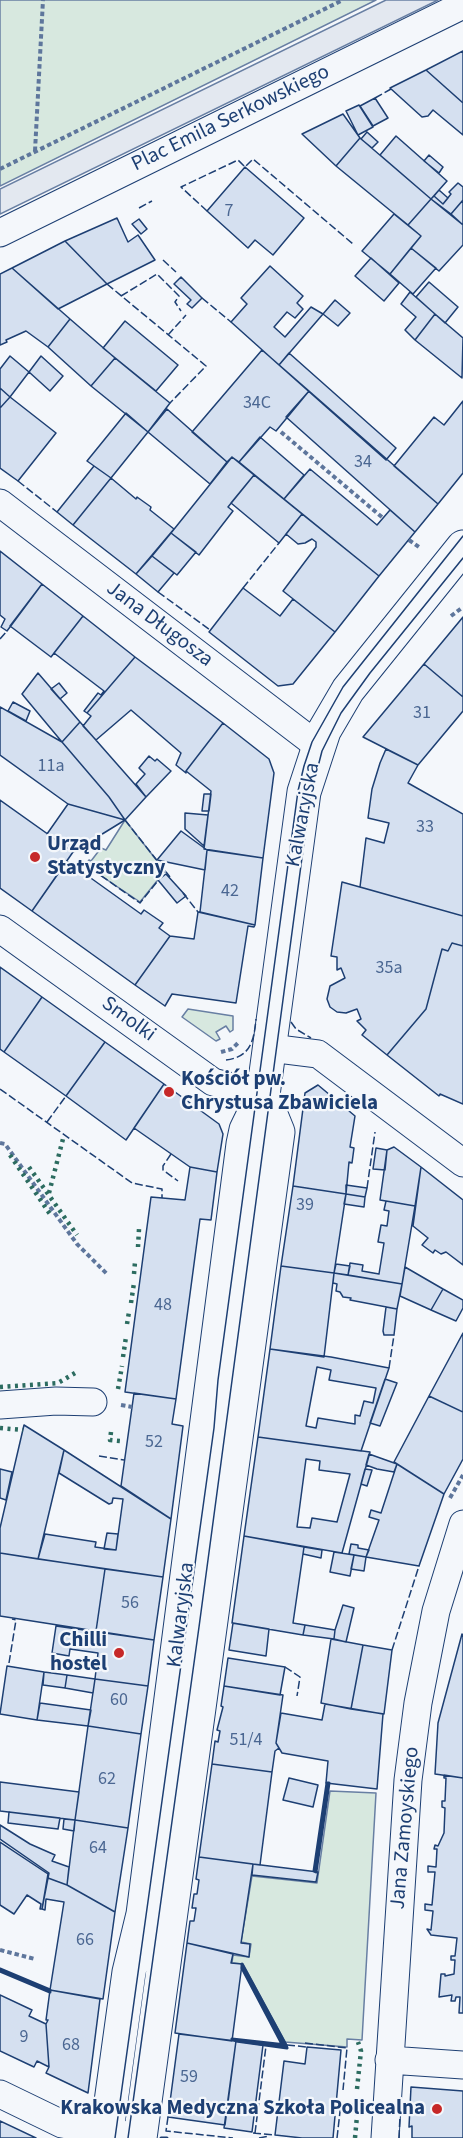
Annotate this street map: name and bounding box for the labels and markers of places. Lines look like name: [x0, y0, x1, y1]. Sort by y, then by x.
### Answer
place label: Urząd Statystyczny: [47, 832, 166, 882]
marker: Urząd Statystyczny: [28, 850, 42, 864]
place label: Kościół pw. Chrystusa Zbawiciela: [181, 1067, 378, 1117]
marker: Kościół pw. Chrystusa Zbawiciela: [162, 1085, 176, 1099]
place label: Chilli hostel: [50, 1628, 107, 1678]
marker: Chilli hostel: [112, 1646, 126, 1660]
place label: Krakowska Medyczna Szkoła Policealna: [60, 2096, 425, 2122]
marker: Krakowska Medyczna Szkoła Policealna: [430, 2102, 444, 2116]

